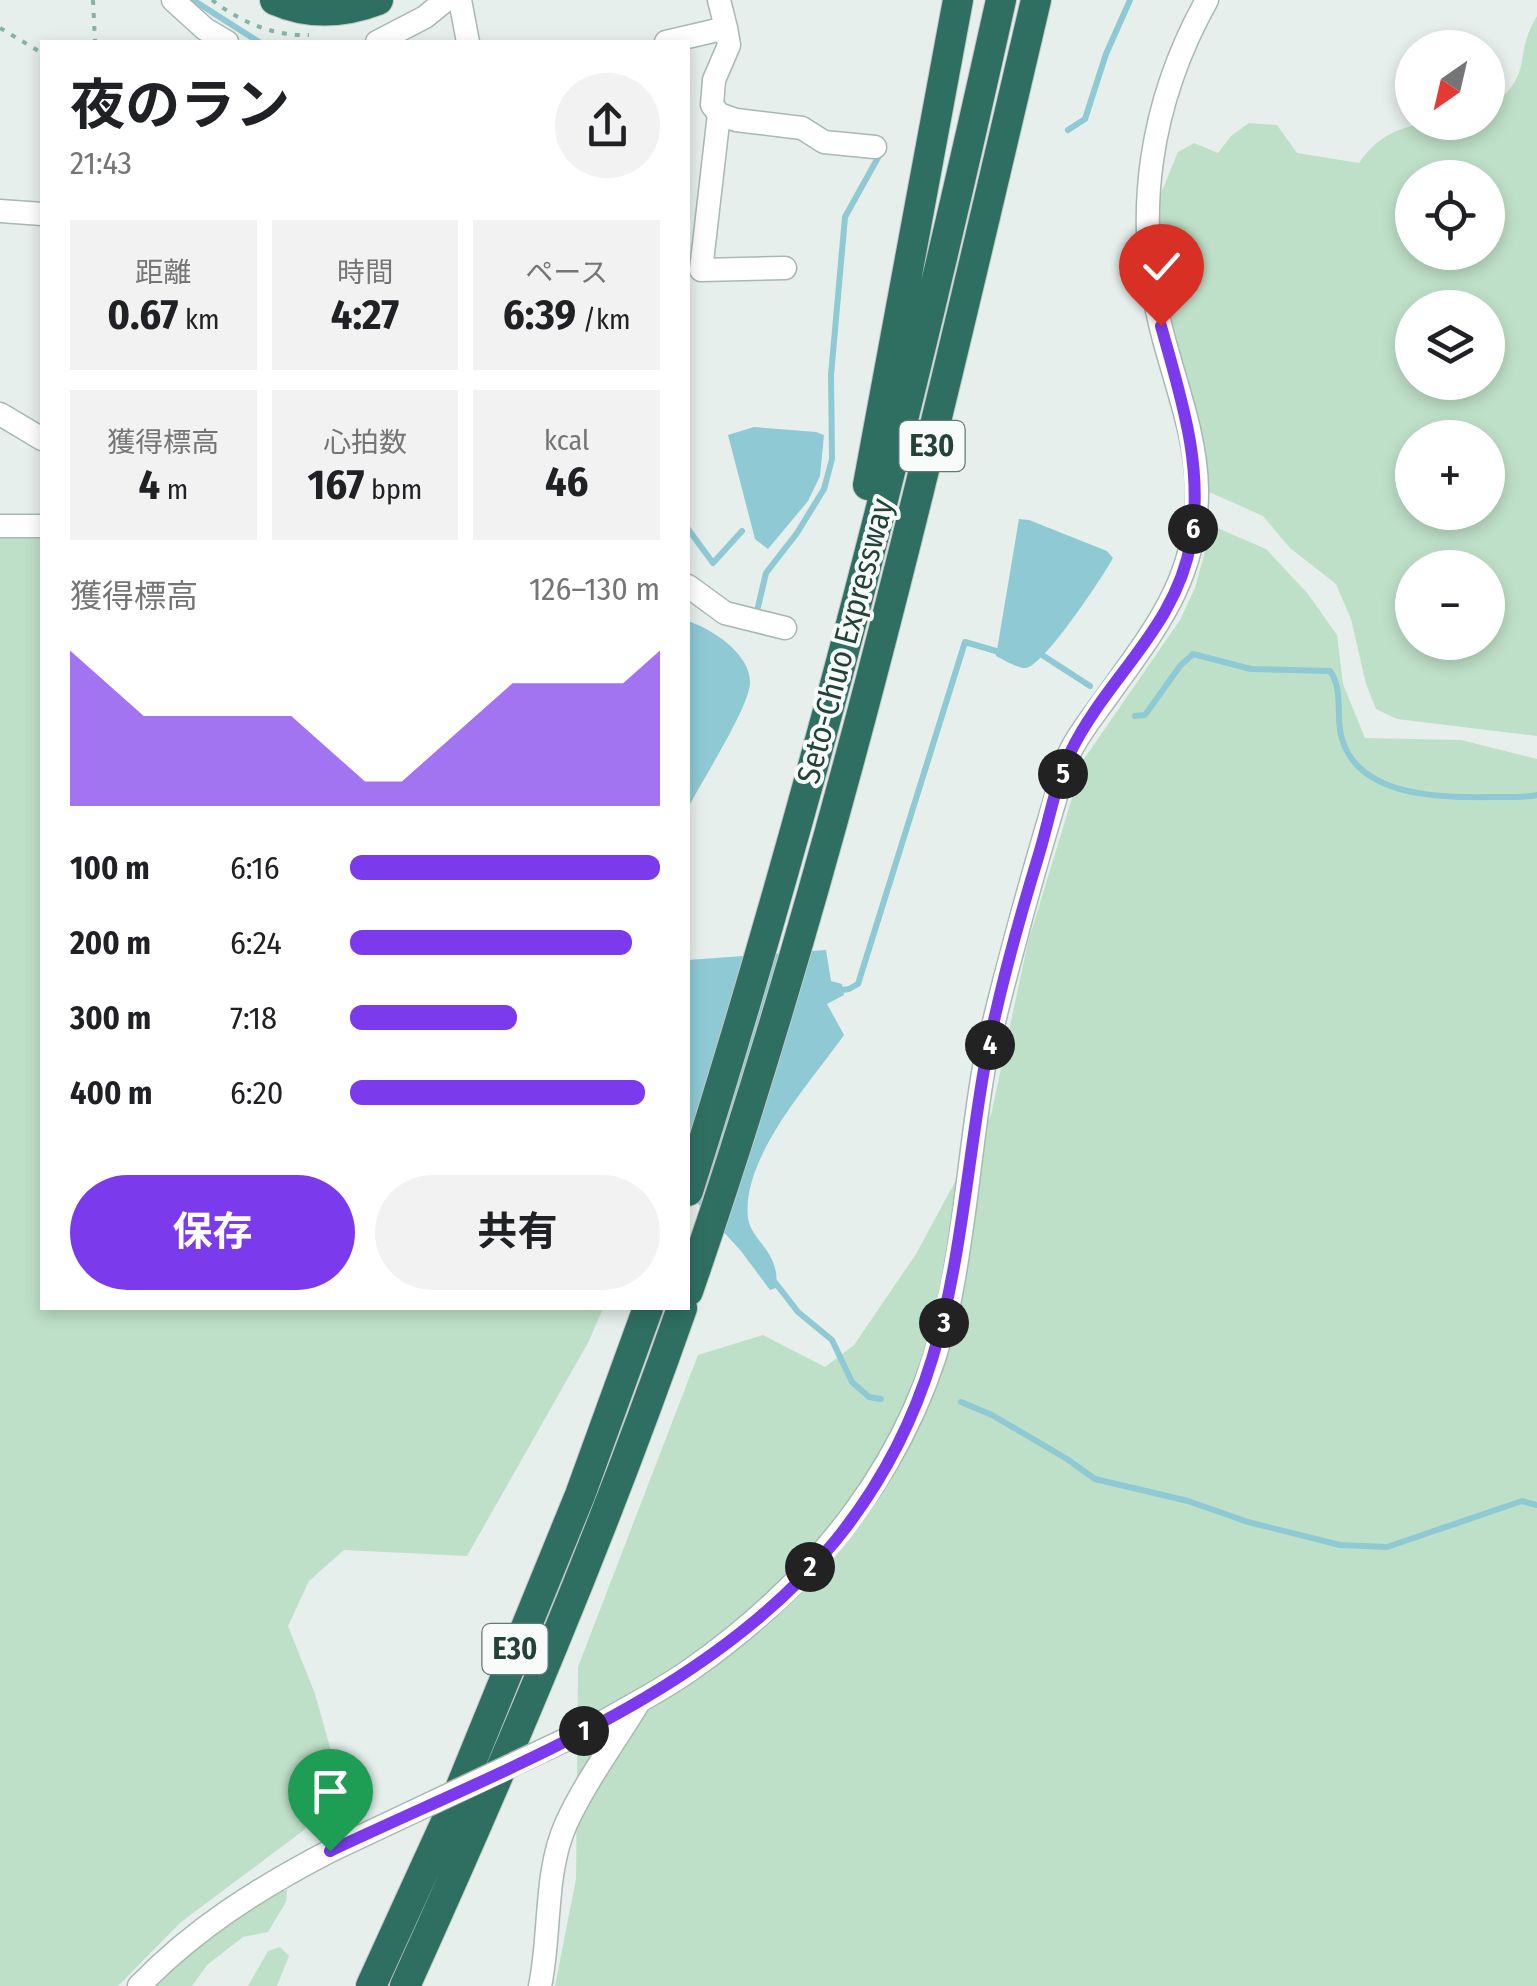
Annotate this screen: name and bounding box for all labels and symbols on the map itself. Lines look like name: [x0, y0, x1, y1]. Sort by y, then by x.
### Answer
north arrow: [1395, 30, 1505, 140]
pin: [1119, 224, 1204, 327]
road number: E30: [900, 421, 964, 471]
street label: Seto-Chuo Expressway: [789, 494, 901, 787]
pin: 6: [1168, 504, 1218, 554]
pin: 5: [1038, 749, 1088, 799]
pin: 4: [965, 1020, 1015, 1070]
pin: 3: [919, 1298, 969, 1348]
pin: 2: [785, 1542, 835, 1592]
road number: E30: [482, 1624, 548, 1674]
pin: 1: [559, 1706, 609, 1756]
pin: [288, 1749, 373, 1852]

